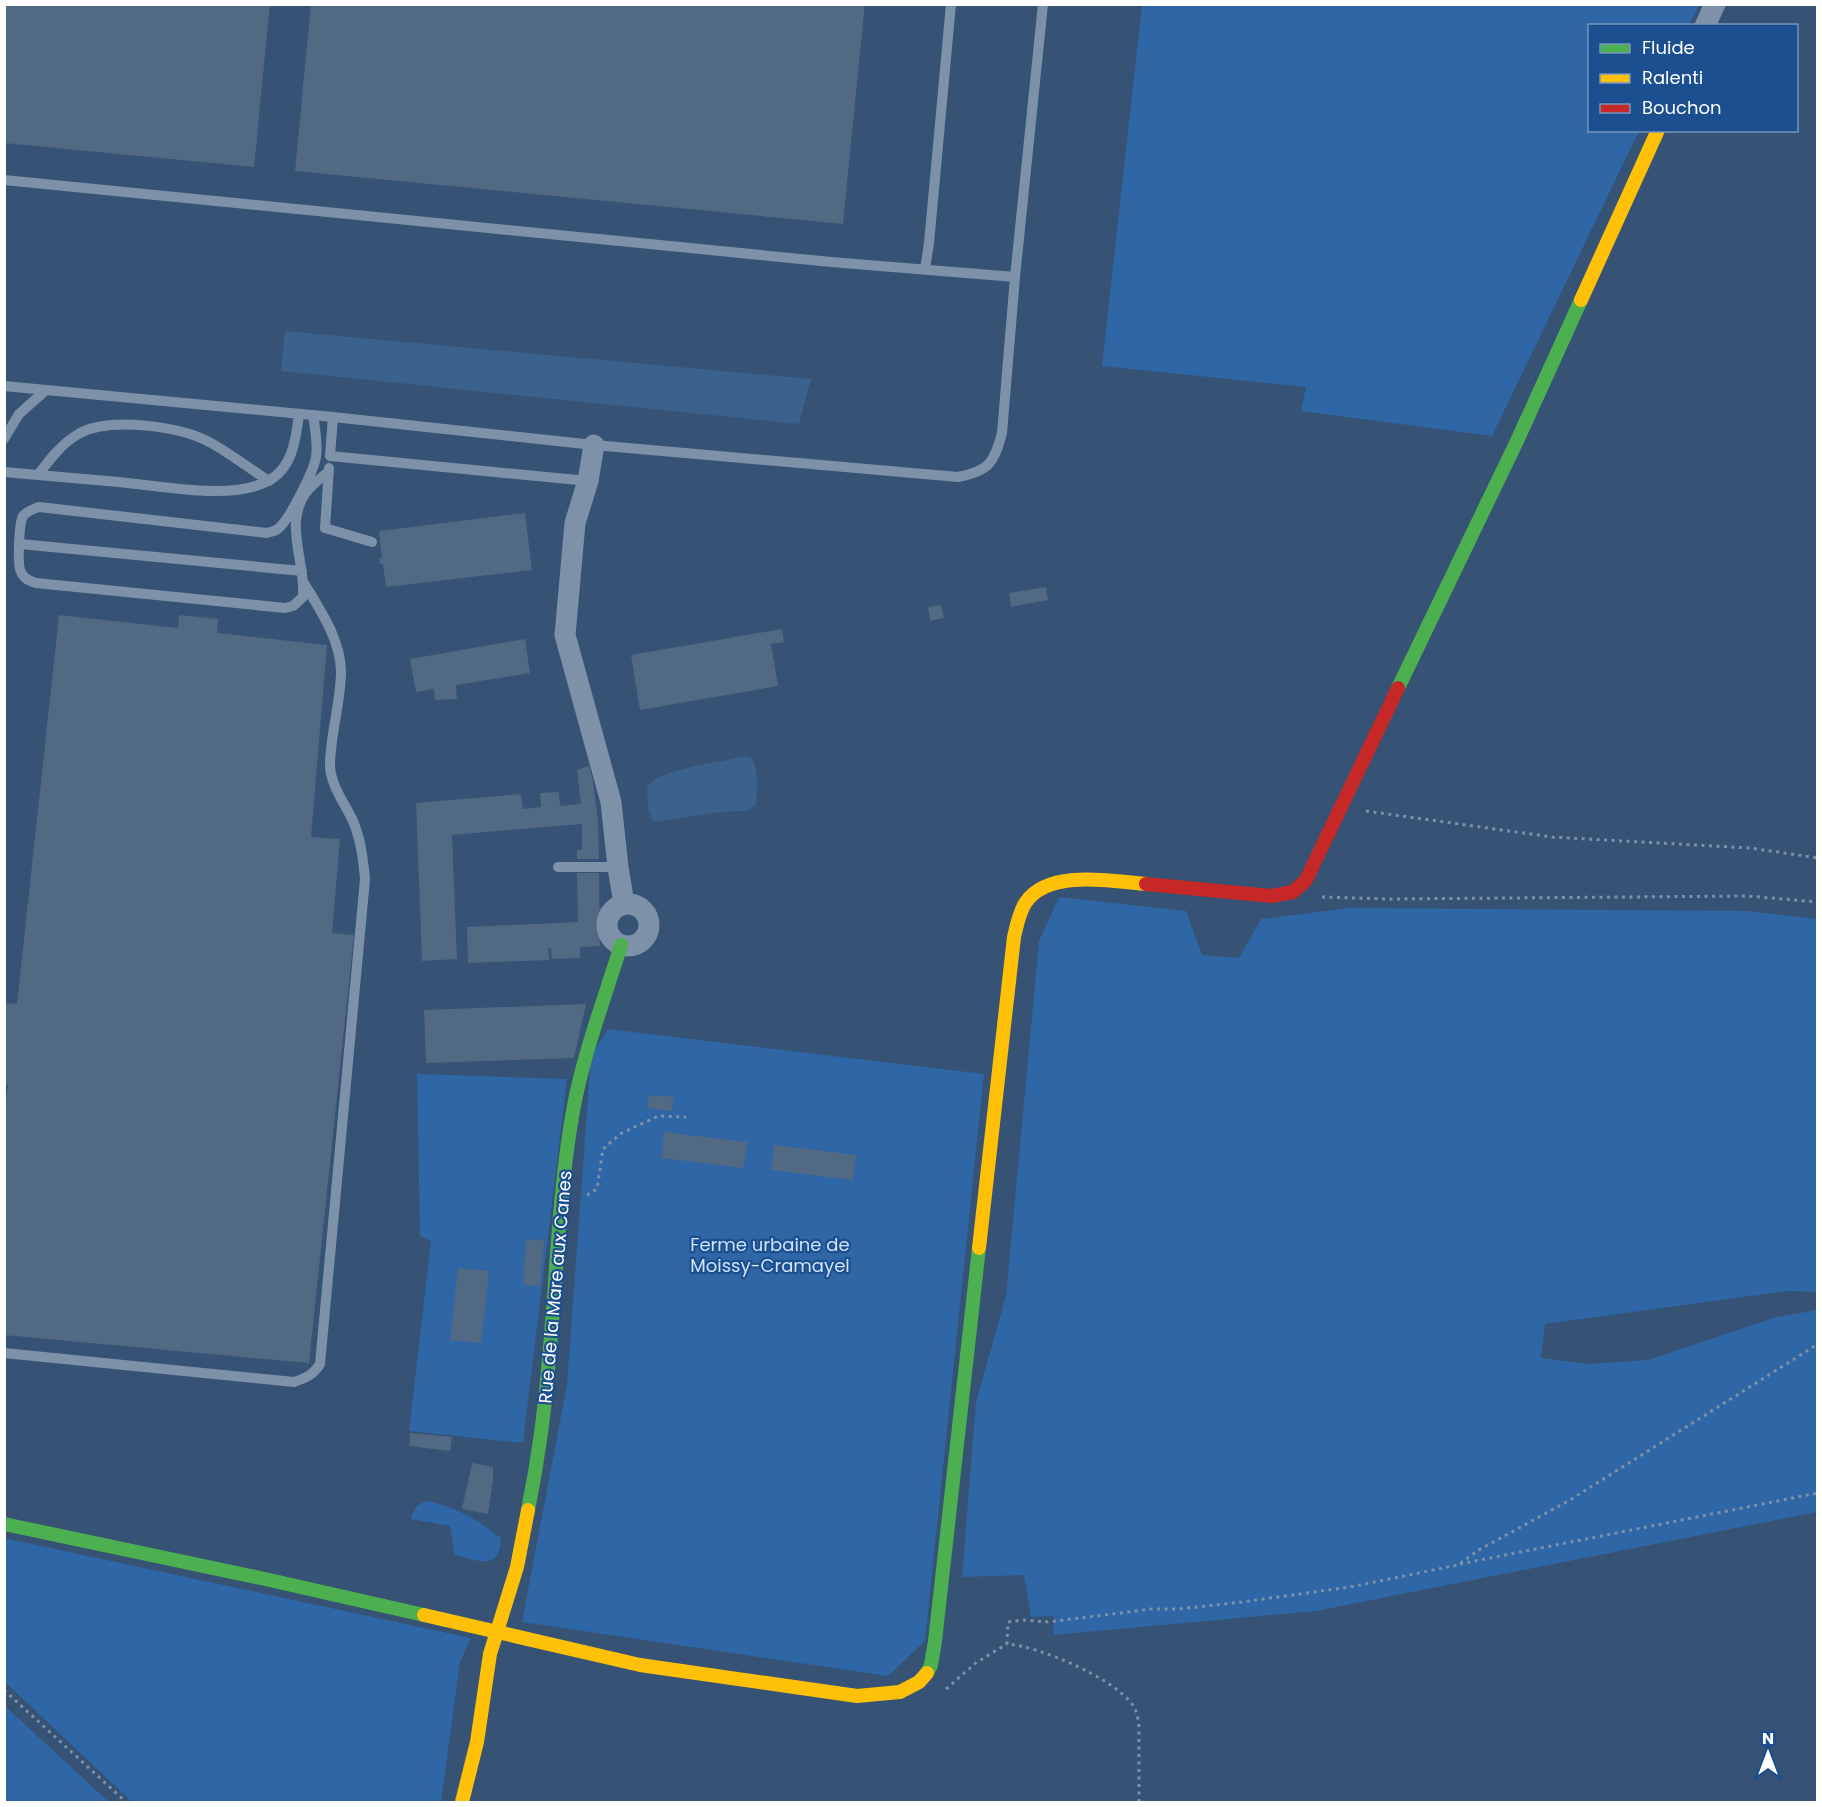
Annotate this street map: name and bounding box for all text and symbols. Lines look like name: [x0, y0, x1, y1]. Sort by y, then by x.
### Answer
legend: [1588, 24, 1798, 132]
text: Fluide: [1642, 35, 1695, 60]
text: Ralenti: [1642, 65, 1703, 90]
text: Bouchon: [1642, 95, 1722, 120]
street label: Rue de la Mare aux Canes: [532, 1170, 578, 1404]
park label: Ferme urbaine de Moissy-Cramayel: [690, 1232, 850, 1278]
north arrow: [1738, 1723, 1798, 1783]
text: N: [1762, 1727, 1774, 1750]

